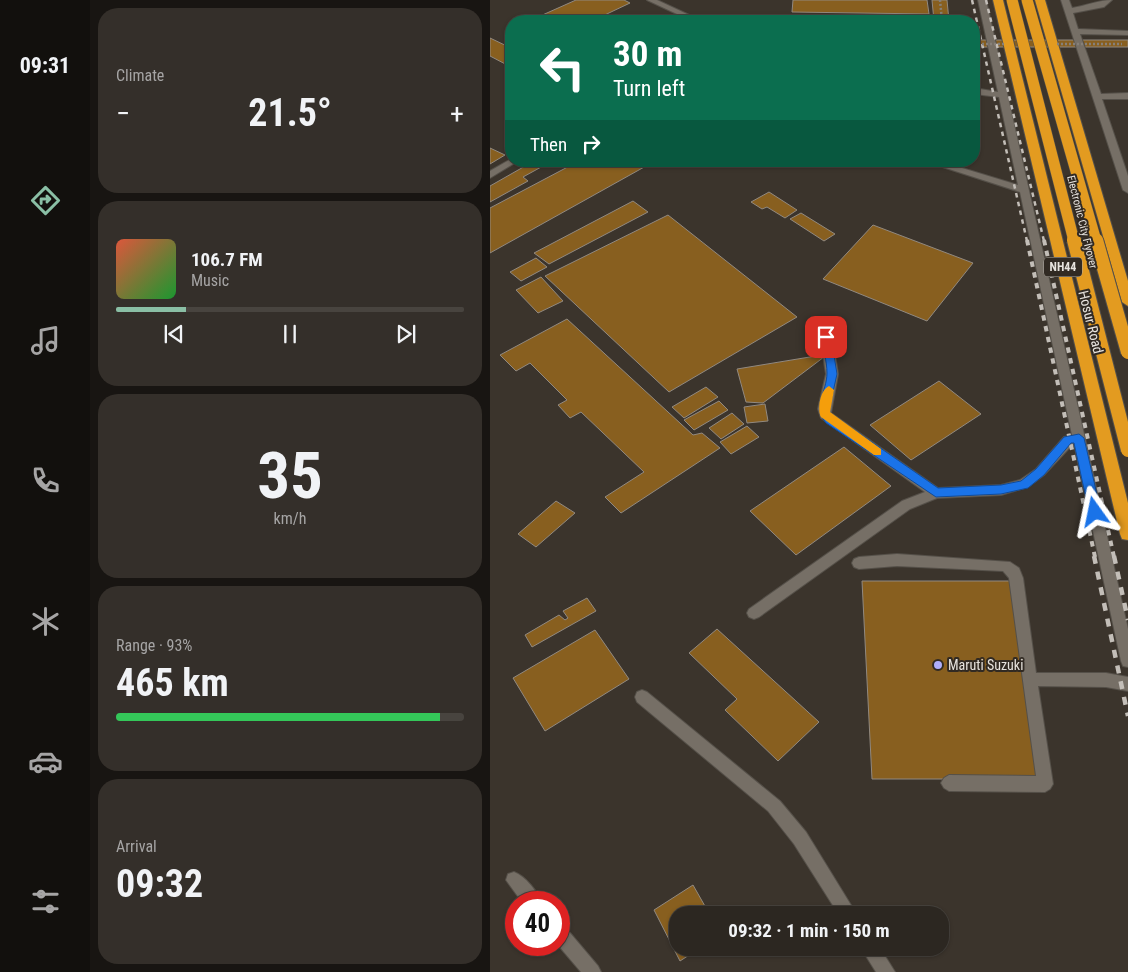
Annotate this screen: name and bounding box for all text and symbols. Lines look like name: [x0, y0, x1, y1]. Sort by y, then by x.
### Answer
text: 30 m: [613, 34, 682, 75]
icon: left: [530, 35, 595, 100]
text: 09:31: [20, 53, 70, 78]
text: Climate: [116, 66, 164, 85]
text: Turn left: [613, 76, 685, 101]
text: 21.5°: [248, 91, 332, 135]
text: −: [116, 97, 130, 130]
text: +: [450, 97, 464, 130]
icon: right: [577, 130, 605, 158]
text: Then: [530, 133, 567, 156]
street label: Electronic City Flyover: [1064, 174, 1100, 271]
icon: directions: [28, 183, 63, 218]
text: 106.7 FM: [191, 248, 263, 271]
road number: NH44: [1044, 258, 1082, 276]
text: Music: [191, 271, 229, 290]
street label: Hosur Road: [1075, 289, 1107, 355]
pin: [805, 316, 847, 358]
icon: previous: [160, 320, 188, 348]
icon: pause: [276, 320, 304, 348]
icon: next: [392, 320, 420, 348]
icon: music: [28, 323, 63, 358]
icon: arrive: [812, 323, 840, 351]
text: 35: [257, 438, 323, 514]
icon: phone: [28, 463, 63, 498]
position arrow: [1068, 485, 1120, 537]
text: km/h: [274, 509, 306, 528]
icon: climate: [28, 604, 63, 639]
text: Range · 93%: [116, 636, 192, 655]
place label: Maruti Suzuki: [948, 657, 1023, 673]
marker: Maruti Suzuki: [932, 659, 944, 671]
text: 465 km: [116, 661, 229, 705]
icon: car: [28, 744, 63, 779]
text: Arrival: [116, 837, 157, 856]
text: 09:32: [116, 862, 203, 906]
icon: filters: [28, 884, 63, 919]
speed limit sign: 40: [505, 891, 570, 956]
text: 09:32 · 1 min · 150 m: [728, 919, 890, 942]

